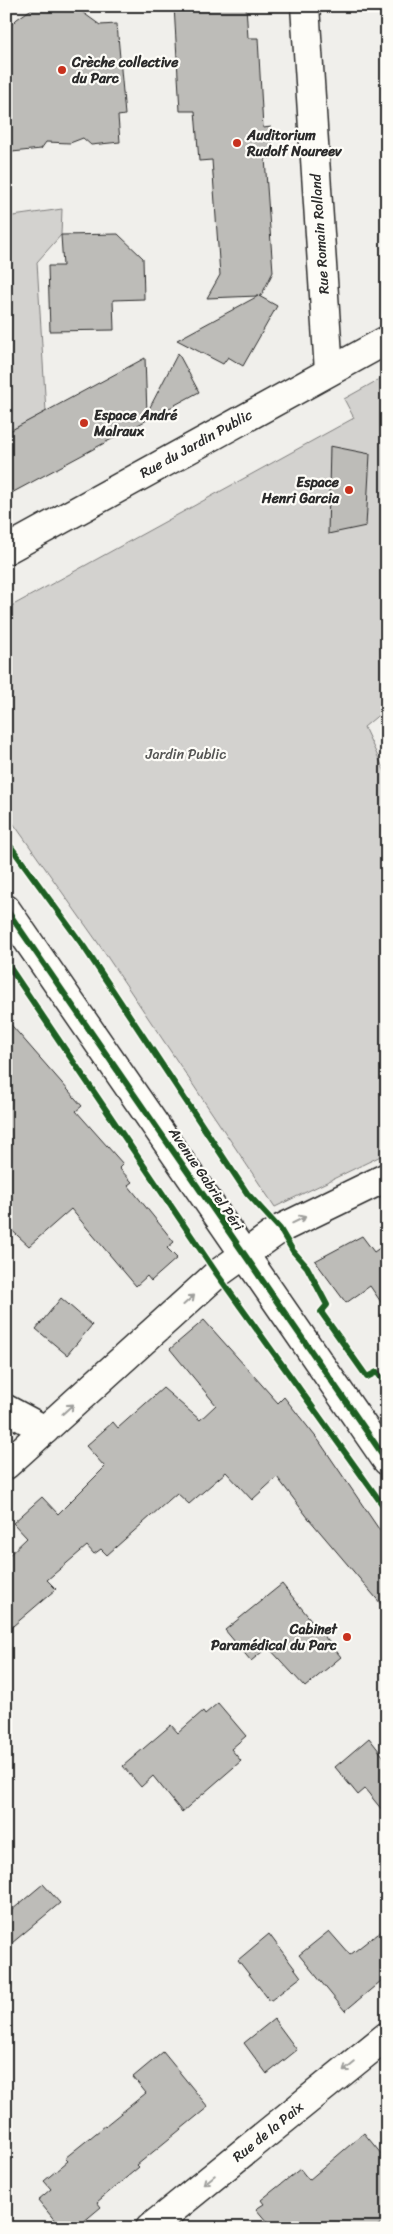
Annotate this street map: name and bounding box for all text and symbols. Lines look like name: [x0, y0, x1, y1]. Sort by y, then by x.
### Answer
place label: Crèche collective du Parc: [71, 50, 179, 91]
marker: Crèche collective du Parc: [56, 64, 68, 76]
place label: Auditorium Rudolf Noureev: [246, 123, 343, 164]
marker: Auditorium Rudolf Noureev: [231, 137, 243, 149]
street label: Rue Romain Rolland: [303, 171, 337, 295]
place label: Espace André Malraux: [93, 403, 178, 444]
street label: Rue du Jardin Public: [135, 403, 257, 485]
marker: Espace André Malraux: [78, 417, 90, 429]
place label: Espace Henri Garcia: [261, 470, 340, 511]
marker: Espace Henri Garcia: [343, 484, 355, 496]
park label: Jardin Public: [145, 742, 226, 767]
street label: Avenue Gabriel Péri: [161, 1121, 251, 1237]
one-way arrow: [291, 1214, 306, 1224]
one-way arrow: [182, 1294, 195, 1305]
one-way arrow: [62, 1403, 75, 1415]
place label: Cabinet Paramédical du Parc: [211, 1617, 338, 1658]
marker: Cabinet Paramédical du Parc: [341, 1631, 353, 1643]
one-way arrow: [343, 2061, 356, 2072]
street label: Rue de la Paix: [227, 2095, 310, 2169]
one-way arrow: [203, 2174, 216, 2185]

